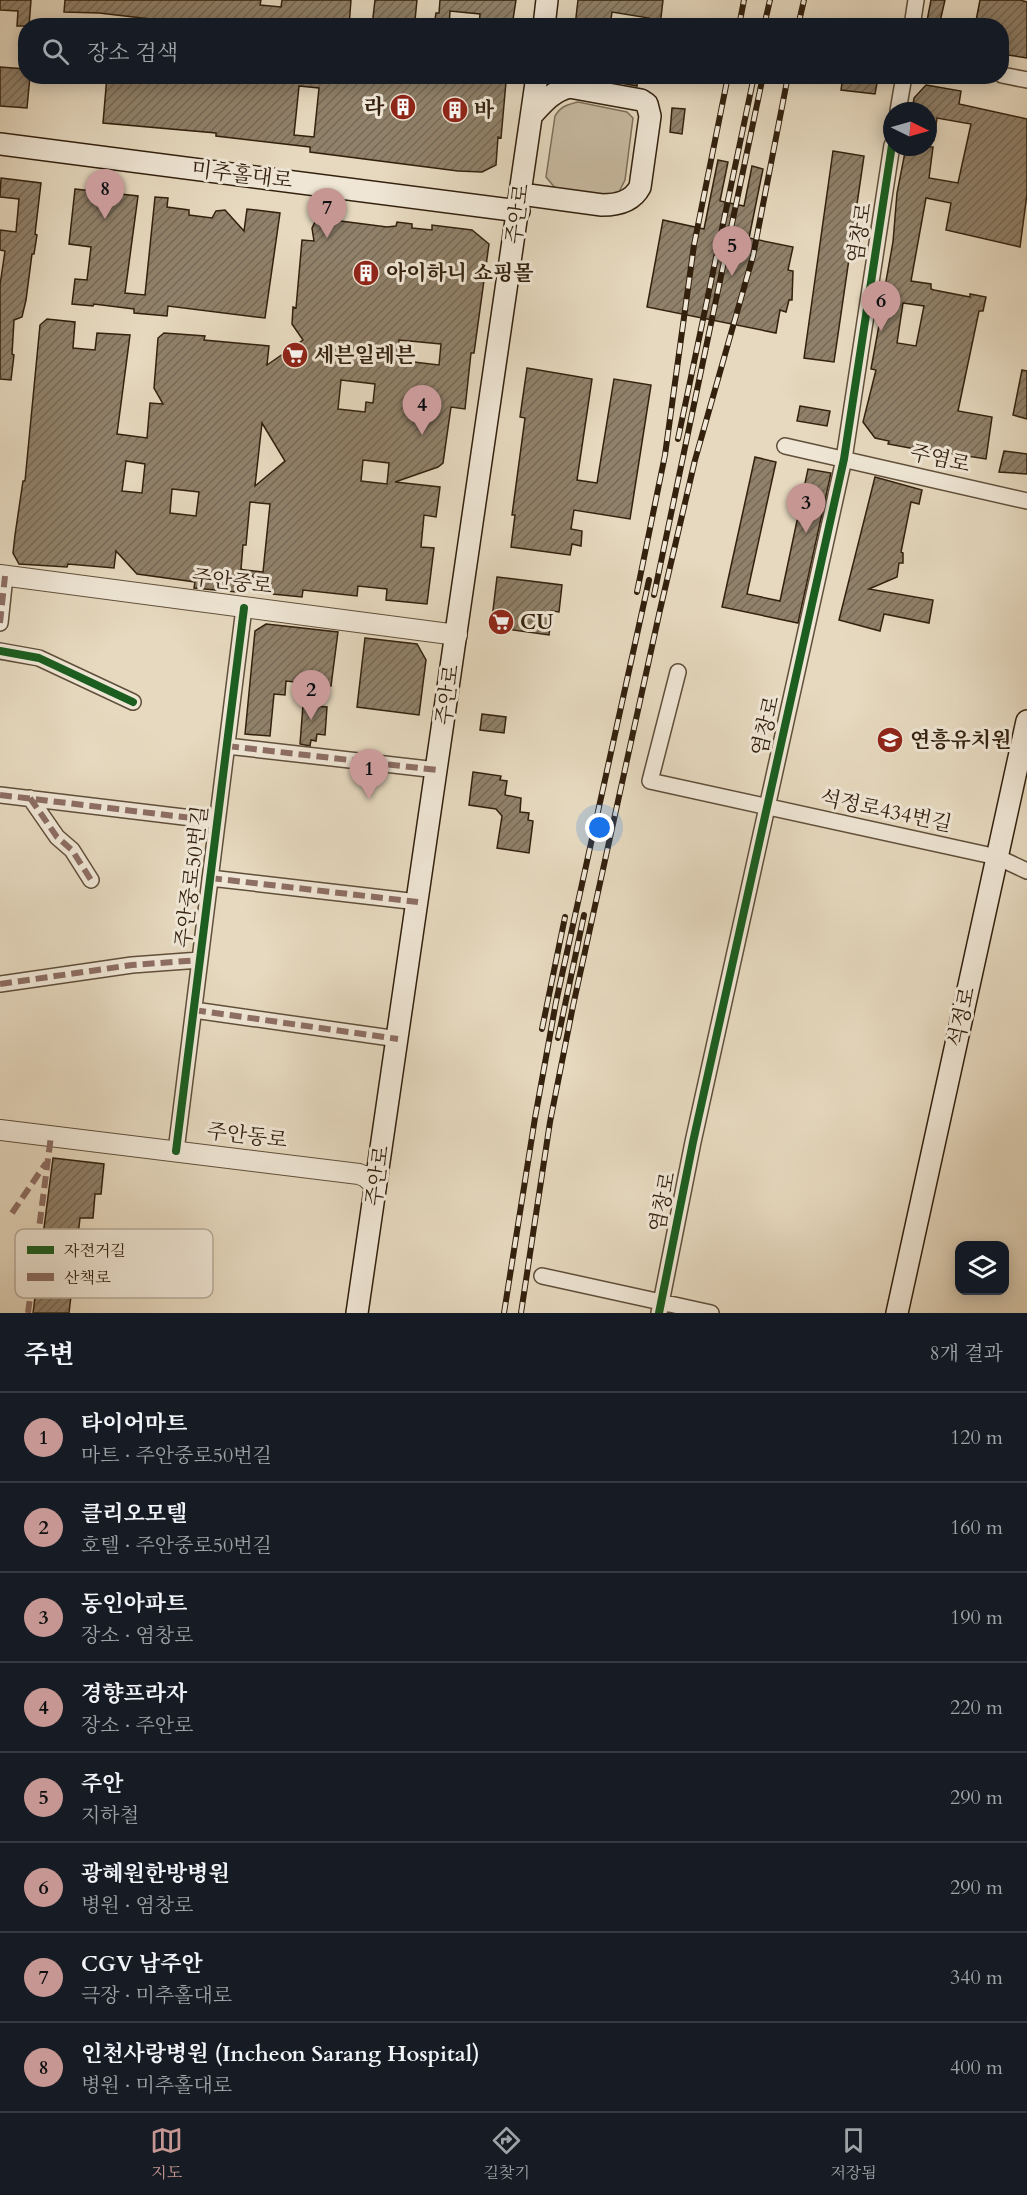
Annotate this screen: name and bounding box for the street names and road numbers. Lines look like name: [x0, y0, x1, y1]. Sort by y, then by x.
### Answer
street label: 미추홀대로: [190, 154, 294, 196]
street label: 주안로: [499, 182, 537, 246]
street label: 염창로: [841, 201, 879, 265]
street label: 주염로: [907, 438, 973, 480]
street label: 주안중로: [190, 563, 274, 601]
street label: 주안로: [429, 663, 467, 727]
street label: 염창로: [745, 693, 787, 759]
street label: 석정로434번길: [818, 783, 954, 839]
street label: 주안중로50번길: [169, 804, 215, 950]
street label: 석정로: [941, 984, 983, 1050]
street label: 주안동로: [205, 1117, 289, 1155]
street label: 주안로: [359, 1144, 397, 1208]
street label: 염창로: [643, 1169, 683, 1235]

